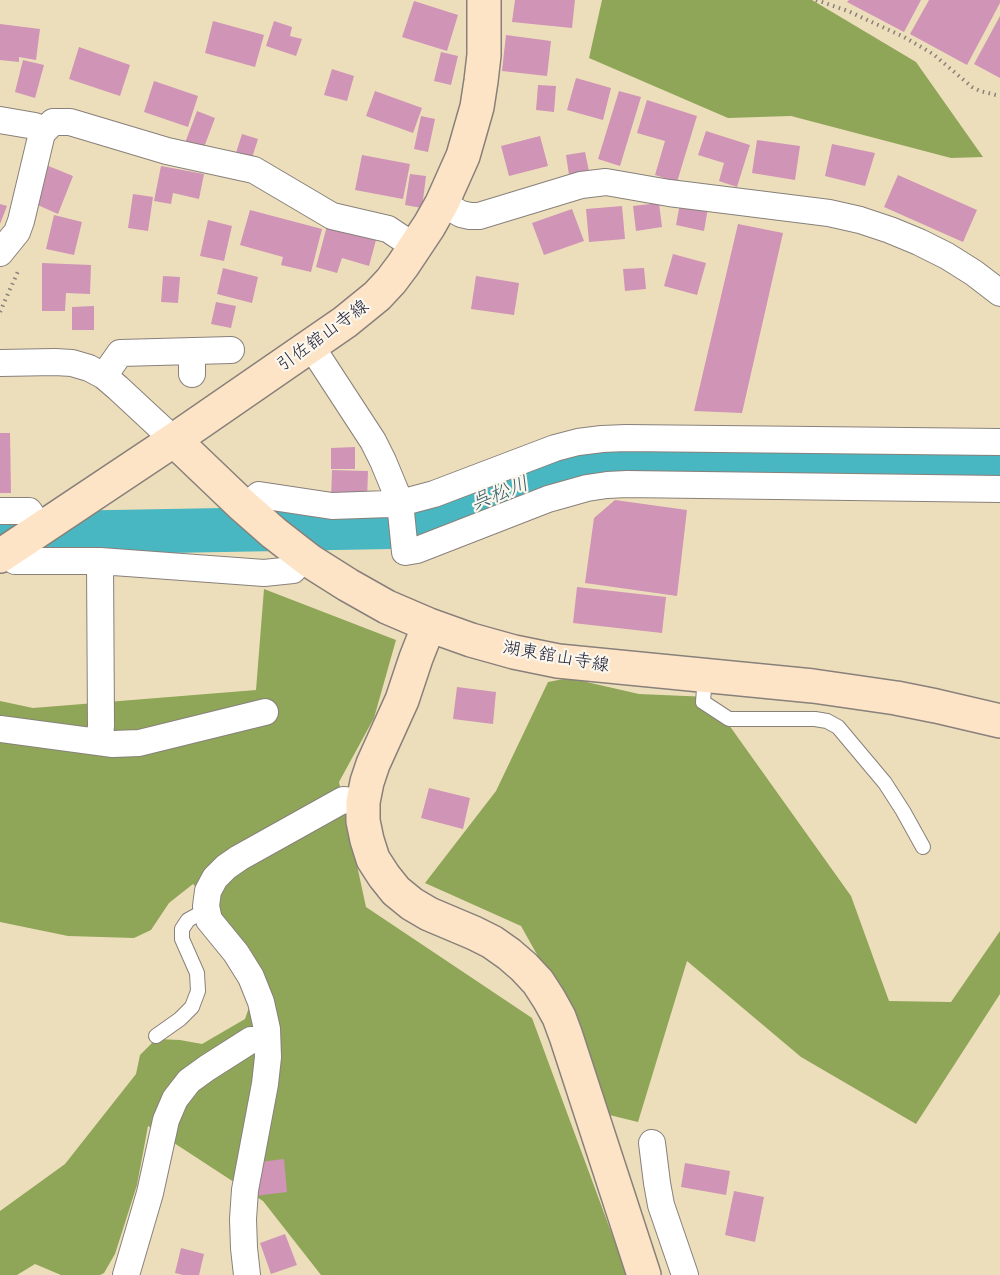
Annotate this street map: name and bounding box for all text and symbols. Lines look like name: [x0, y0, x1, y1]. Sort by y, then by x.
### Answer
street label: 引佐舘山寺線: [273, 296, 373, 376]
water label: 呉松川: [468, 472, 532, 516]
street label: 湖東舘山寺線: [501, 637, 611, 677]

